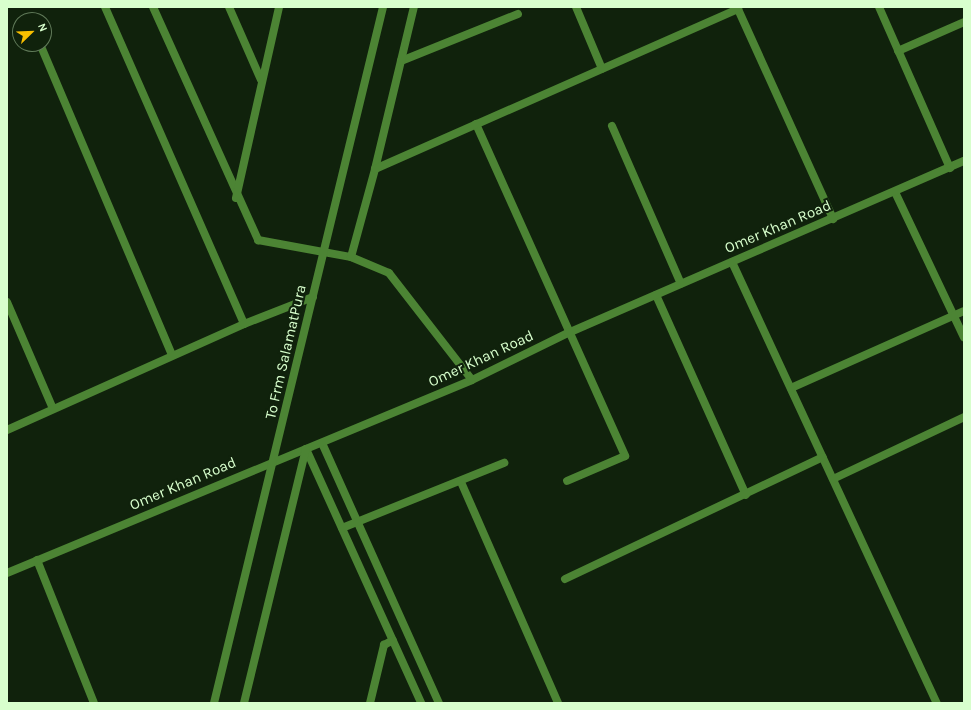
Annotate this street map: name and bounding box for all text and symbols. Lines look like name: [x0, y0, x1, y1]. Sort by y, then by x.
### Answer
north arrow: [12, 12, 52, 52]
text: N: [35, 21, 50, 34]
street label: Omer Khan Road: [722, 196, 834, 258]
street label: To Frm SalamatPura: [262, 283, 310, 421]
street label: Omer Khan Road: [426, 327, 536, 391]
street label: Omer Khan Road: [127, 453, 239, 515]

